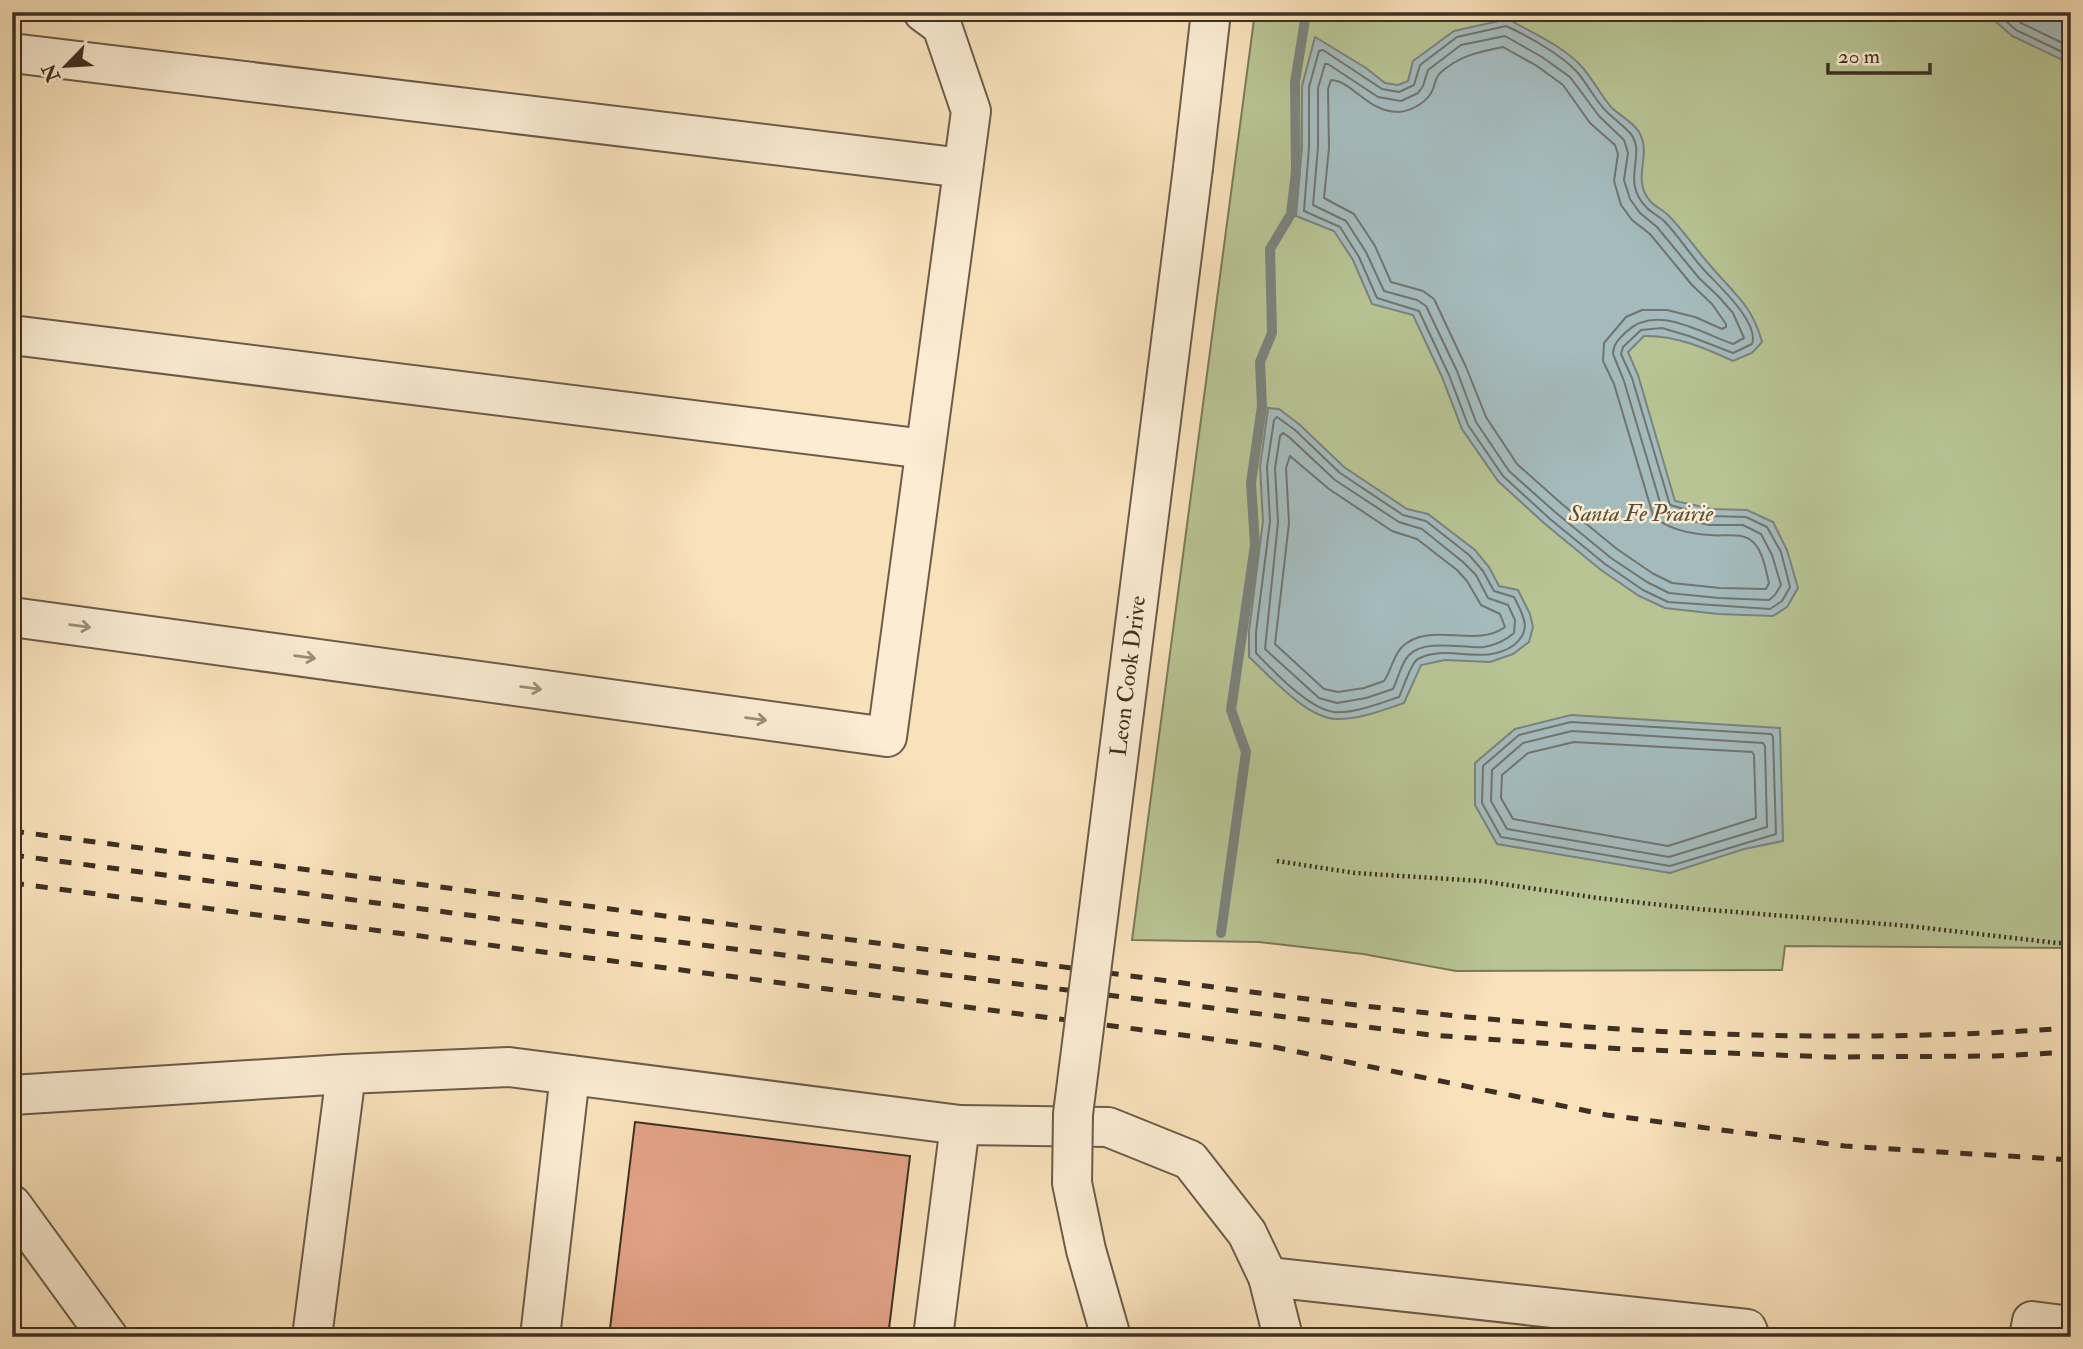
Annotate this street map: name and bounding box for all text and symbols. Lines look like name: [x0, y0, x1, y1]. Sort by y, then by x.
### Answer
north arrow: [32, 32, 102, 102]
scale bar: [1828, 32, 1929, 76]
text: 20 m: [1838, 43, 1880, 70]
text: N: [37, 59, 66, 86]
park label: Santa Fe Prairie: [1568, 499, 1714, 528]
street label: Leon Cook Drive: [1104, 594, 1152, 758]
one-way arrow: [68, 620, 91, 633]
one-way arrow: [293, 651, 316, 664]
one-way arrow: [519, 682, 542, 695]
one-way arrow: [744, 712, 767, 725]

